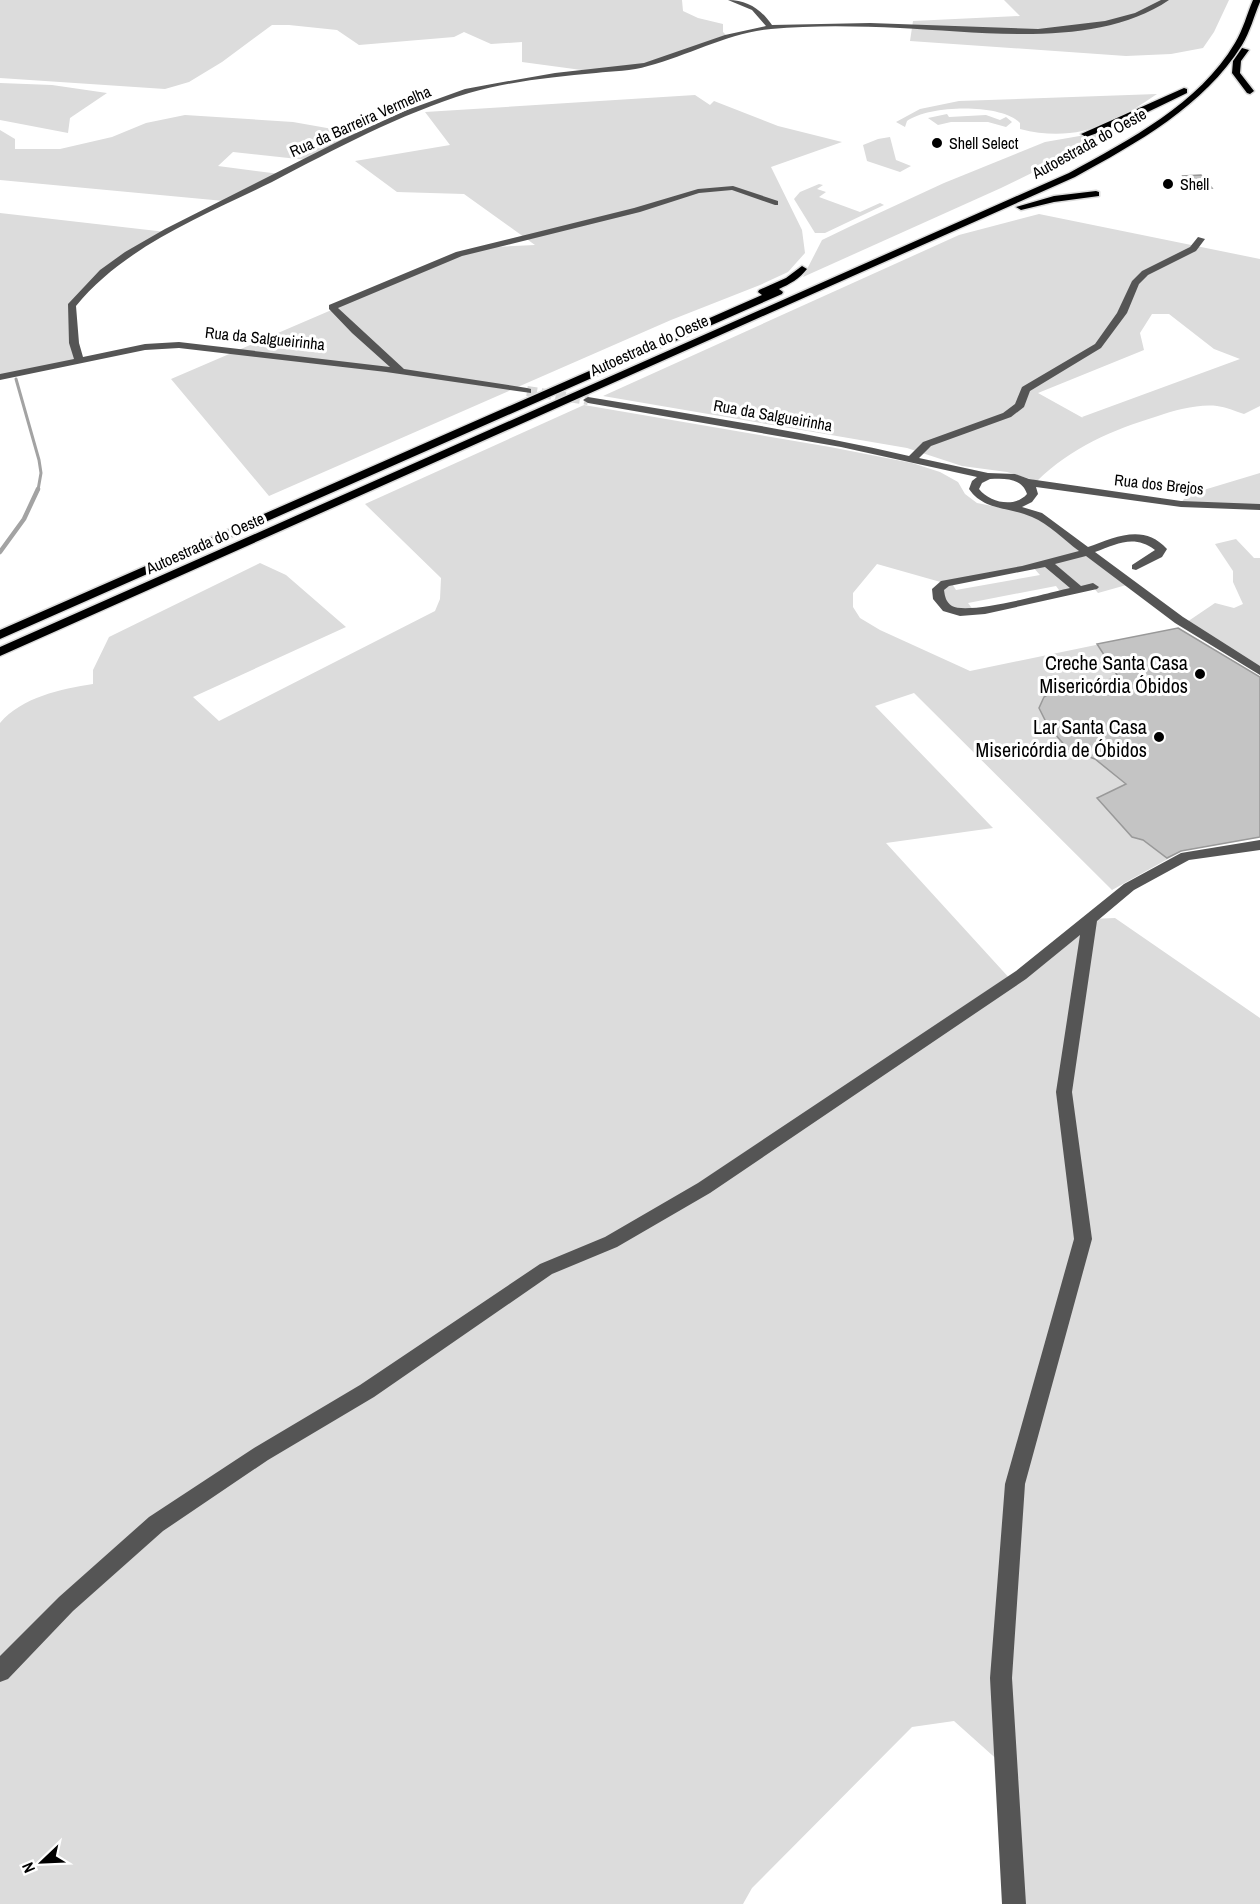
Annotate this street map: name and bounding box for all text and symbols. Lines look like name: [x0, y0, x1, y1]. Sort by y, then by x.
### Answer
street label: Rua da Barreira Vermelha: [286, 80, 435, 162]
street label: Autoestrada do Oeste: [1027, 102, 1150, 184]
place label: Shell Select: [949, 132, 1019, 154]
marker: Shell Select: [930, 136, 944, 150]
place label: Shell: [1180, 173, 1209, 195]
marker: Shell: [1161, 177, 1175, 191]
street label: Autoestrada do Oeste: [585, 309, 712, 381]
street label: Rua da Salgueirinha: [204, 321, 327, 355]
street label: Rua da Salgueirinha: [712, 394, 835, 436]
street label: Rua dos Brejos: [1113, 468, 1205, 500]
street label: Autoestrada do Oeste: [141, 507, 268, 579]
place label: Creche Santa Casa Misericórdia Óbidos: [1039, 649, 1188, 699]
marker: Creche Santa Casa Misericórdia Óbidos: [1193, 667, 1207, 681]
place label: Lar Santa Casa Misericórdia de Óbidos: [976, 713, 1147, 763]
marker: Lar Santa Casa Misericórdia de Óbidos: [1152, 730, 1166, 744]
north arrow: [12, 1832, 72, 1892]
text: N: [16, 1859, 40, 1877]

